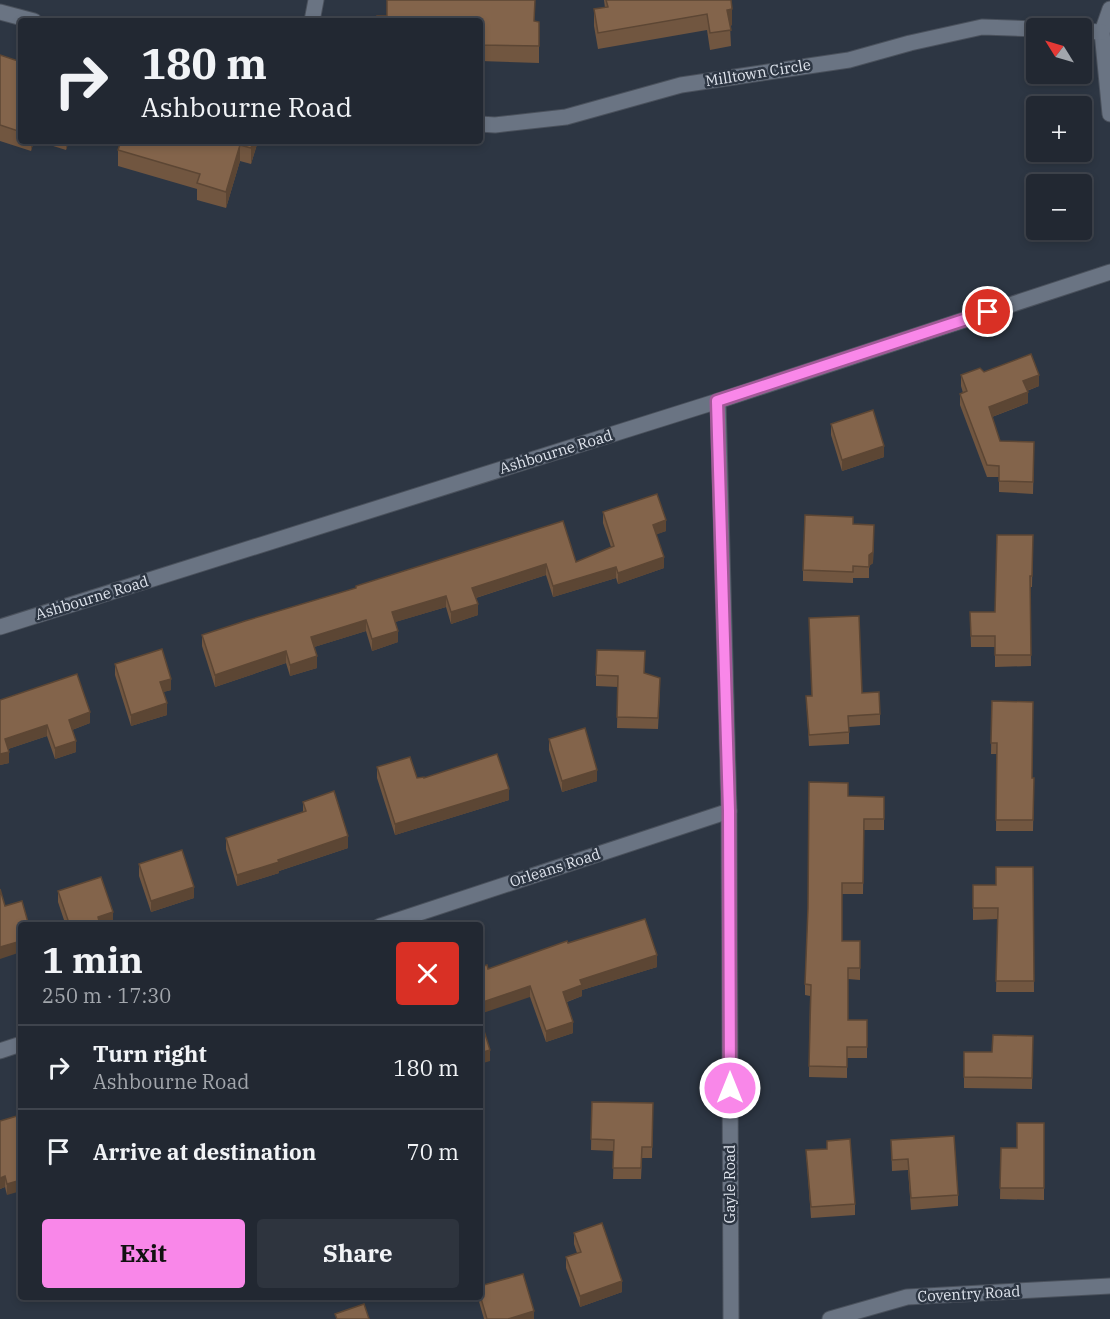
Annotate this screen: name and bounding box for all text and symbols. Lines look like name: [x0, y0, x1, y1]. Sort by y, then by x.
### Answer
north arrow: [1026, 18, 1092, 84]
map controls: [1026, 18, 1092, 240]
text: 180 m: [141, 36, 267, 91]
icon: right: [42, 42, 120, 120]
street label: Milltown Circle: [704, 55, 812, 90]
text: Ashbourne Road: [141, 89, 352, 124]
button: +: [1026, 96, 1092, 162]
button: −: [1026, 174, 1092, 240]
pin: [962, 286, 1013, 337]
icon: arrive: [971, 295, 1004, 328]
street label: Ashbourne Road: [497, 425, 615, 478]
street label: Ashbourne Road: [33, 571, 151, 624]
street label: Orleans Road: [507, 844, 603, 891]
text: 1 min: [42, 936, 143, 983]
button: close: [396, 942, 459, 1005]
text: 250 m · 17:30: [42, 982, 171, 1009]
text: Turn right: [93, 1039, 207, 1068]
icon: right: [42, 1051, 75, 1084]
text: 180 m: [393, 1053, 459, 1082]
position arrow: [698, 1056, 762, 1120]
text: Ashbourne Road: [93, 1068, 249, 1095]
icon: arrive: [42, 1135, 75, 1168]
text: Arrive at destination: [93, 1137, 316, 1166]
text: 70 m: [407, 1137, 459, 1166]
street label: Gayle Road: [720, 1145, 739, 1223]
button: Exit: [42, 1219, 245, 1288]
button: Share: [257, 1219, 459, 1288]
street label: Coventry Road: [917, 1281, 1021, 1306]

